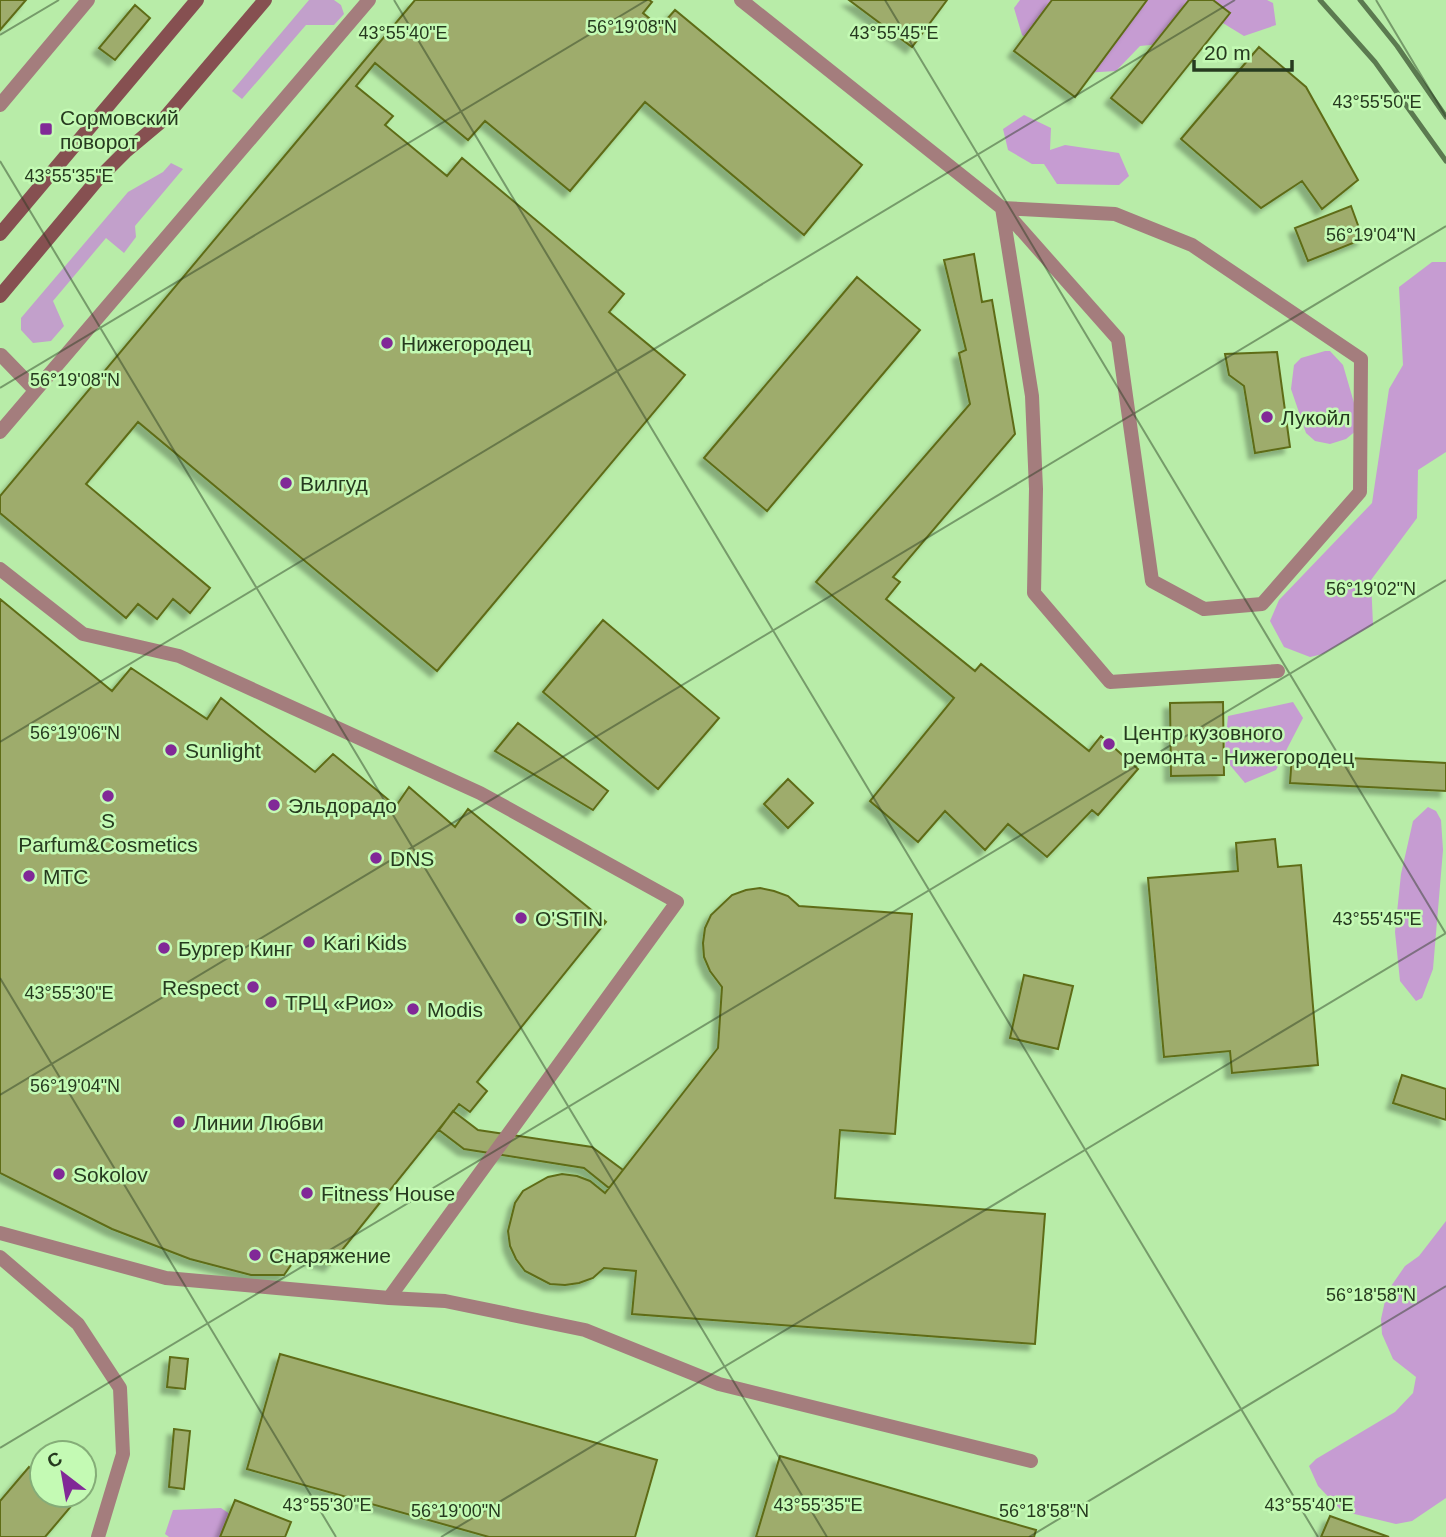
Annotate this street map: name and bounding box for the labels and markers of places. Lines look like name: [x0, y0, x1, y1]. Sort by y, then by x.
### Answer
place label: Сормовский поворот: [60, 106, 179, 153]
marker: Сормовский поворот: [38, 121, 54, 137]
place label: Нижегородец: [401, 332, 531, 355]
marker: Нижегородец: [379, 335, 395, 351]
place label: Лукойл: [1281, 406, 1351, 429]
marker: Лукойл: [1259, 409, 1275, 425]
place label: Вилгуд: [300, 472, 368, 495]
marker: Вилгуд: [278, 475, 294, 491]
place label: Центр кузовного ремонта - Нижегородец: [1123, 721, 1354, 768]
marker: Центр кузовного ремонта - Нижегородец: [1101, 736, 1117, 752]
place label: Sunlight: [185, 739, 261, 762]
marker: Sunlight: [163, 742, 179, 758]
marker: S Parfum&Cosmetics: [100, 788, 116, 804]
place label: Эльдорадо: [288, 794, 397, 817]
marker: Эльдорадо: [266, 797, 282, 813]
place label: S Parfum&Cosmetics: [18, 809, 198, 856]
place label: DNS: [390, 847, 434, 870]
marker: DNS: [368, 850, 384, 866]
place label: МТС: [43, 865, 89, 888]
marker: МТС: [21, 868, 37, 884]
place label: O'STIN: [535, 907, 603, 930]
marker: O'STIN: [513, 910, 529, 926]
place label: Kari Kids: [323, 931, 407, 954]
marker: Kari Kids: [301, 934, 317, 950]
place label: Бургер Кинг: [178, 937, 293, 960]
marker: Бургер Кинг: [156, 940, 172, 956]
place label: Respect: [162, 976, 239, 999]
marker: Respect: [245, 979, 261, 995]
place label: ТРЦ «Рио»: [285, 991, 394, 1014]
marker: ТРЦ «Рио»: [263, 994, 279, 1010]
place label: Modis: [427, 998, 483, 1021]
marker: Modis: [405, 1001, 421, 1017]
place label: Линии Любви: [193, 1111, 324, 1134]
marker: Линии Любви: [171, 1114, 187, 1130]
place label: Sokolov: [73, 1163, 148, 1186]
marker: Sokolov: [51, 1166, 67, 1182]
place label: Fitness House: [321, 1182, 455, 1205]
marker: Fitness House: [299, 1185, 315, 1201]
place label: Снаряжение: [269, 1244, 391, 1267]
marker: Снаряжение: [247, 1247, 263, 1263]

